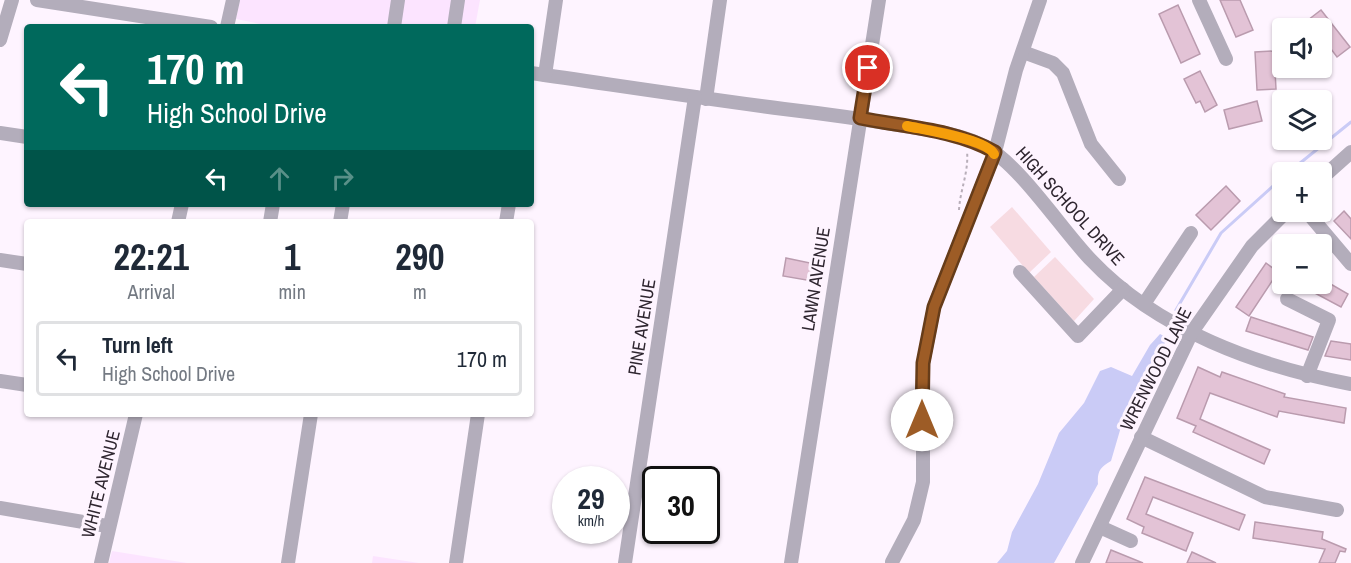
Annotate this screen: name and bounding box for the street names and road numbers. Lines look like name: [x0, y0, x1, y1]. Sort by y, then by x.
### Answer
street label: HIGH SCHOOL DRIVE: [1010, 141, 1131, 271]
street label: LAWN AVENUE: [795, 225, 836, 333]
street label: PINE AVENUE: [622, 277, 661, 377]
street label: WRENWOOD LANE: [1114, 303, 1197, 435]
street label: WHITE AVENUE: [75, 427, 126, 540]

